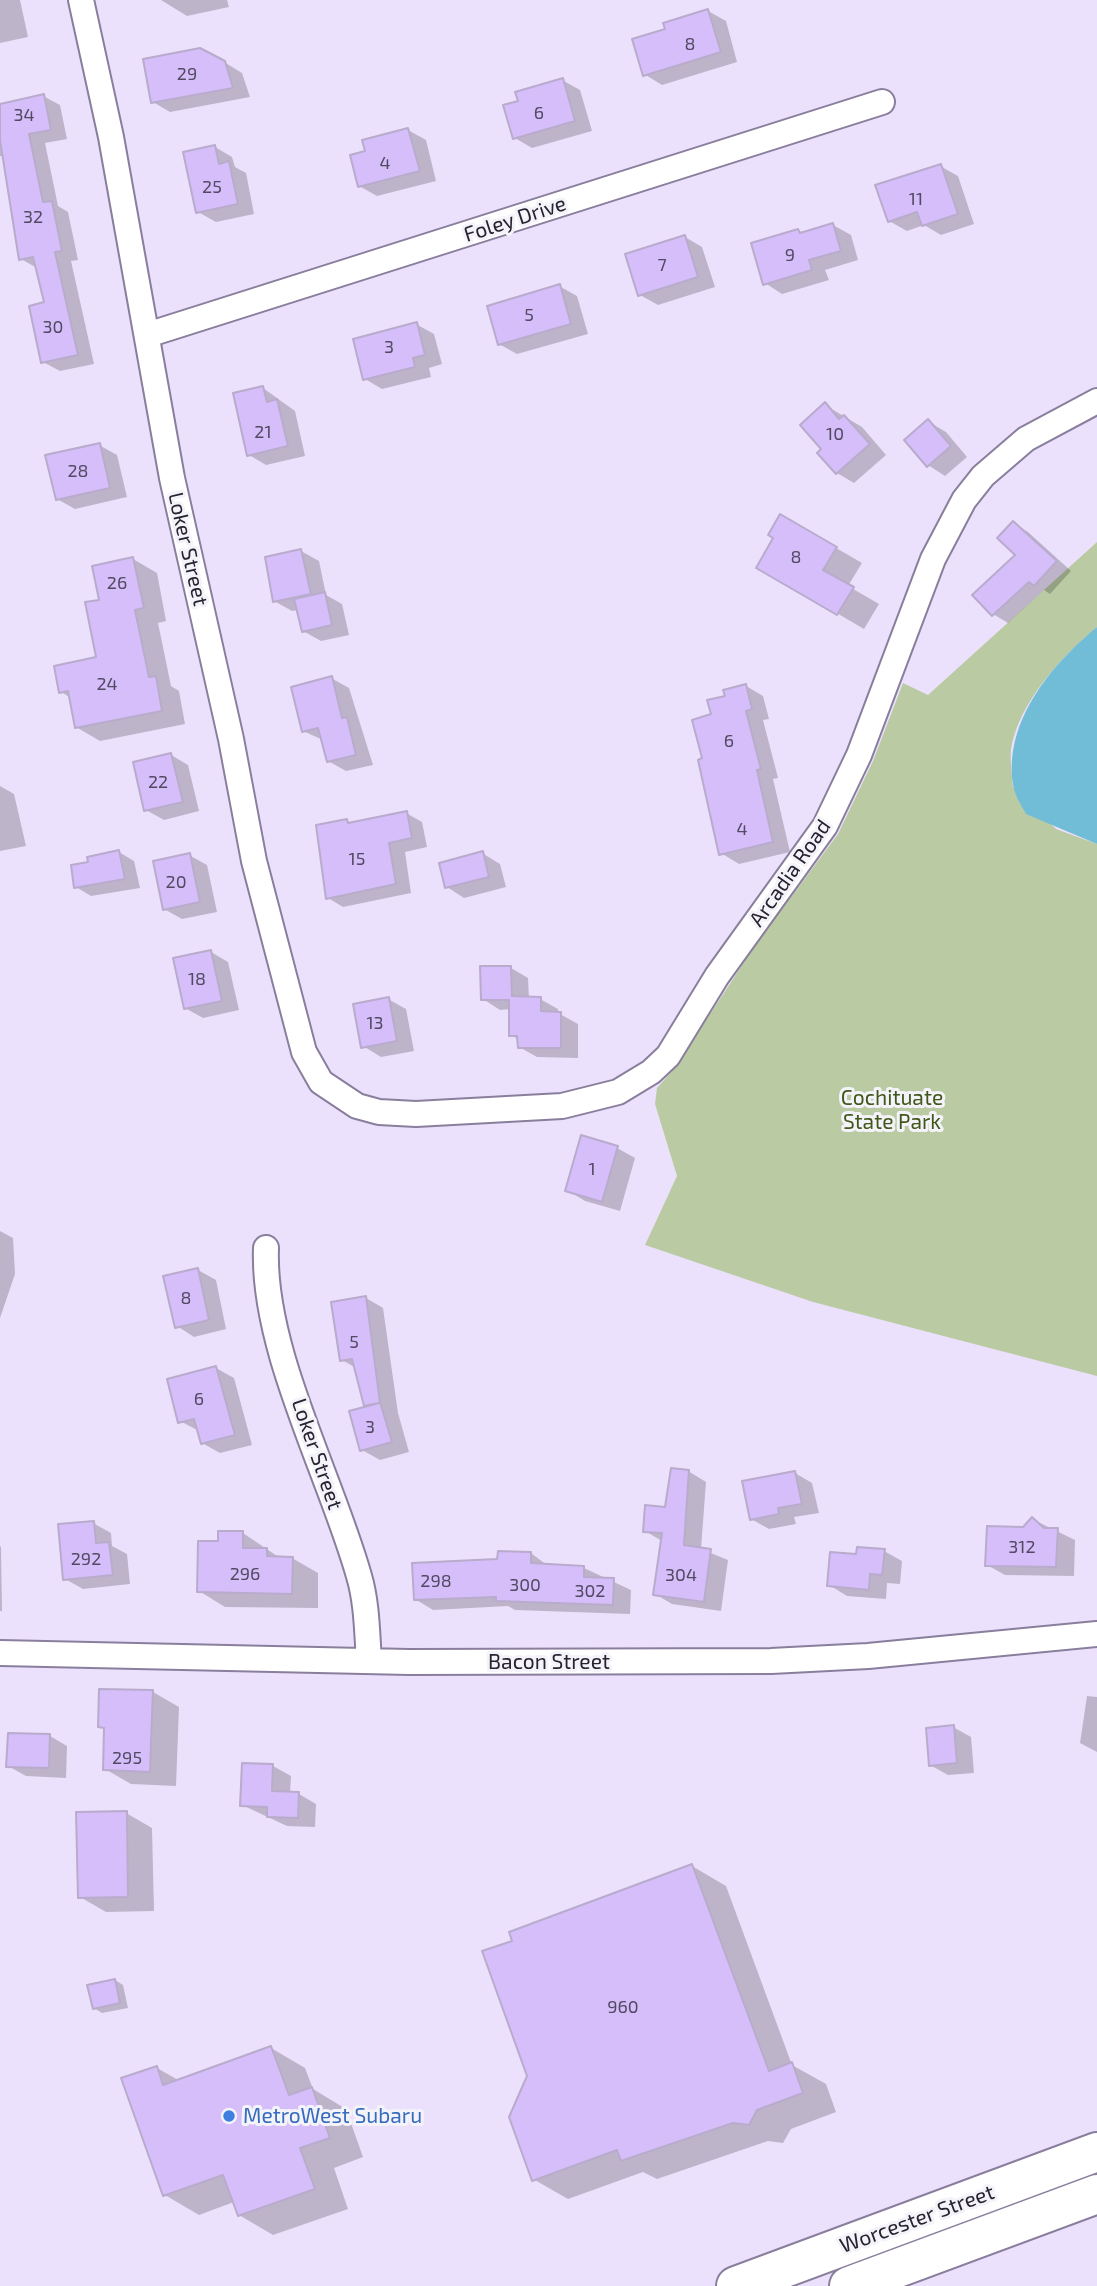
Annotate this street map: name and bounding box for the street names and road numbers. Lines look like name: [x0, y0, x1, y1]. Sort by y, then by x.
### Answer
street label: Foley Drive: [461, 191, 569, 247]
street label: Loker Street: [163, 490, 213, 608]
street label: Arcadia Road: [744, 815, 836, 931]
street label: Loker Street: [286, 1395, 348, 1513]
street label: Bacon Street: [488, 1649, 610, 1675]
street label: Worcester Street: [836, 2179, 998, 2259]

